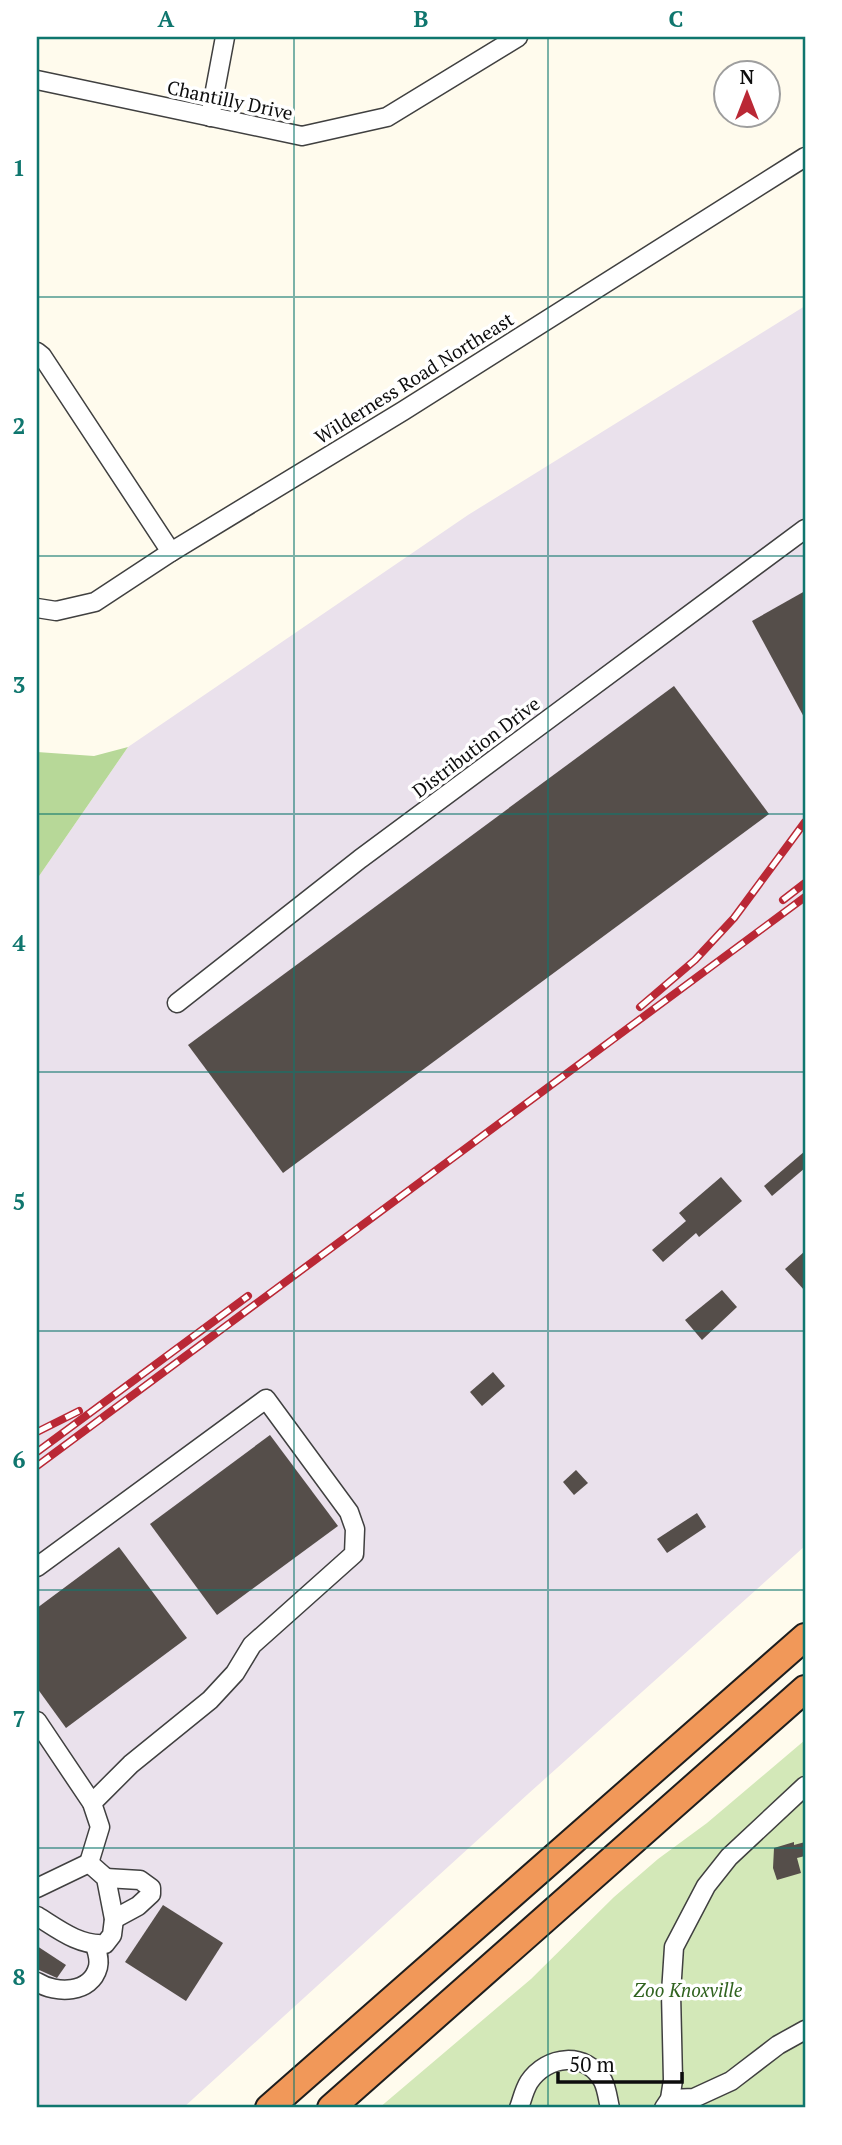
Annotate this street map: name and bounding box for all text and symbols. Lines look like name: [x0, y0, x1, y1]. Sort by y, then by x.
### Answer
text: A: [158, 3, 175, 34]
text: B: [414, 3, 429, 34]
text: C: [669, 3, 684, 34]
north arrow: [712, 60, 782, 130]
text: N: [740, 64, 755, 89]
street label: Chantilly Drive: [165, 74, 295, 125]
text: 1: [13, 152, 26, 183]
street label: Wilderness Road Northeast: [310, 306, 518, 449]
text: 2: [13, 410, 26, 441]
text: 3: [13, 669, 26, 700]
street label: Distribution Drive: [407, 691, 544, 803]
text: 4: [13, 927, 26, 958]
text: 5: [13, 1186, 26, 1217]
text: 6: [13, 1444, 26, 1475]
text: 7: [13, 1703, 26, 1734]
text: 8: [13, 1961, 26, 1992]
park label: Zoo Knoxville: [634, 1977, 743, 2002]
scale bar: [558, 2040, 683, 2084]
text: 50 m: [569, 2050, 615, 2078]

